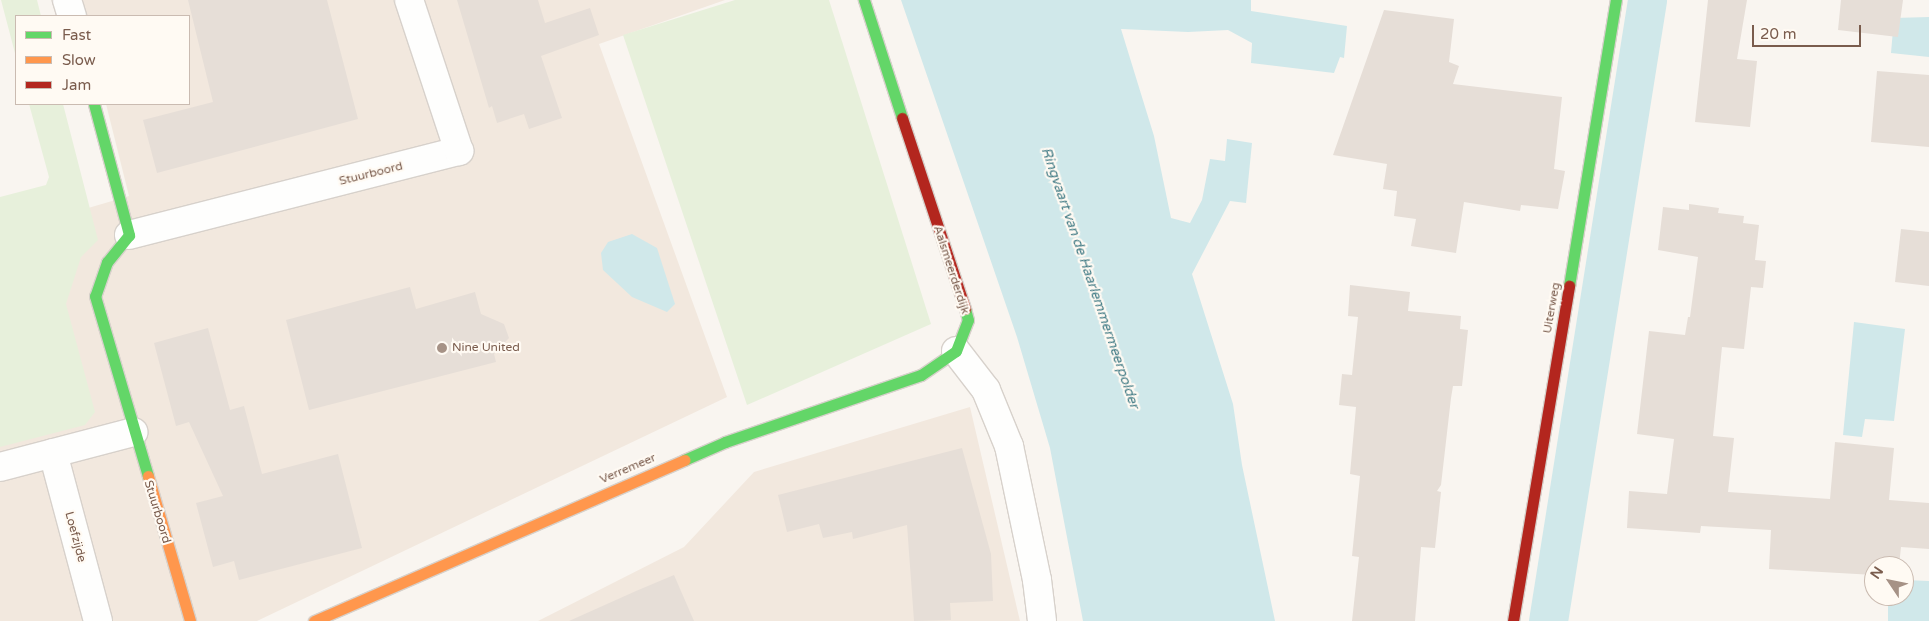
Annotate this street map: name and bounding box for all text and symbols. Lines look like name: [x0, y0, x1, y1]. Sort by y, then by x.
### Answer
legend: [15, 15, 190, 105]
scale bar: [1754, 15, 1863, 47]
text: 20 m: [1760, 25, 1797, 43]
text: Fast: [62, 26, 91, 44]
text: Slow: [62, 51, 96, 69]
text: Jam: [62, 76, 91, 94]
water label: Ringvaart van de Haarlemmermeerpolder: [1037, 145, 1143, 411]
street label: Stuurboord: [338, 159, 404, 189]
street label: Aalsmeerderdijk: [930, 224, 972, 316]
street label: Uiterweg: [1540, 281, 1564, 335]
place label: Nine United: [452, 341, 520, 355]
marker: Nine United: [436, 342, 448, 354]
street label: Verremeer: [598, 451, 658, 487]
street label: Stuurboord: [141, 479, 173, 545]
street label: Loefzijde: [61, 510, 89, 564]
north arrow: [1864, 556, 1914, 606]
text: N: [1867, 563, 1887, 582]

